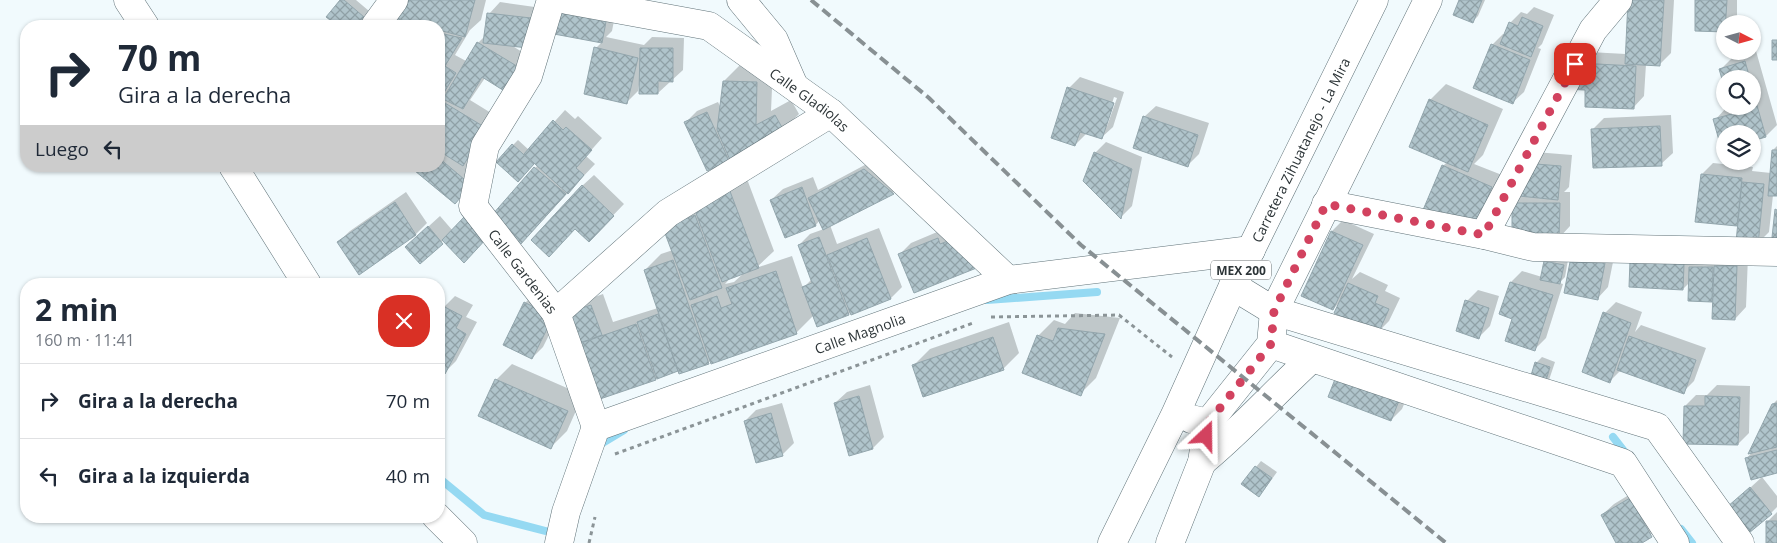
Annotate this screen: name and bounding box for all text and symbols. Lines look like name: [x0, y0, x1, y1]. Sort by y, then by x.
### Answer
north arrow: [1716, 15, 1761, 60]
map controls: [1716, 15, 1761, 170]
text: 70 m: [118, 34, 201, 81]
icon: right: [35, 40, 100, 105]
pin: [1554, 43, 1596, 85]
icon: arrive: [1561, 50, 1589, 78]
street label: Carretera Zihuatanejo - La Mira: [1247, 54, 1354, 245]
street label: Calle Gladiolas: [766, 63, 854, 136]
button: search: [1716, 70, 1761, 115]
text: Gira a la derecha: [118, 79, 291, 109]
button: layers: [1716, 125, 1761, 170]
icon: left: [99, 135, 127, 163]
text: Luego: [35, 136, 89, 162]
street label: Calle Gardenias: [485, 225, 562, 317]
road number: MEX 200: [1211, 260, 1271, 280]
text: 2 min: [35, 289, 118, 330]
button: close: [378, 295, 430, 347]
street label: Calle Magnolia: [812, 308, 908, 358]
text: 160 m · 11:41: [35, 329, 135, 351]
icon: right: [35, 387, 63, 415]
text: Gira a la derecha: [78, 388, 238, 414]
text: 70 m: [386, 388, 430, 414]
position arrow: [1179, 409, 1231, 461]
icon: left: [35, 462, 63, 490]
text: Gira a la izquierda: [78, 463, 250, 489]
text: 40 m: [386, 463, 430, 489]

